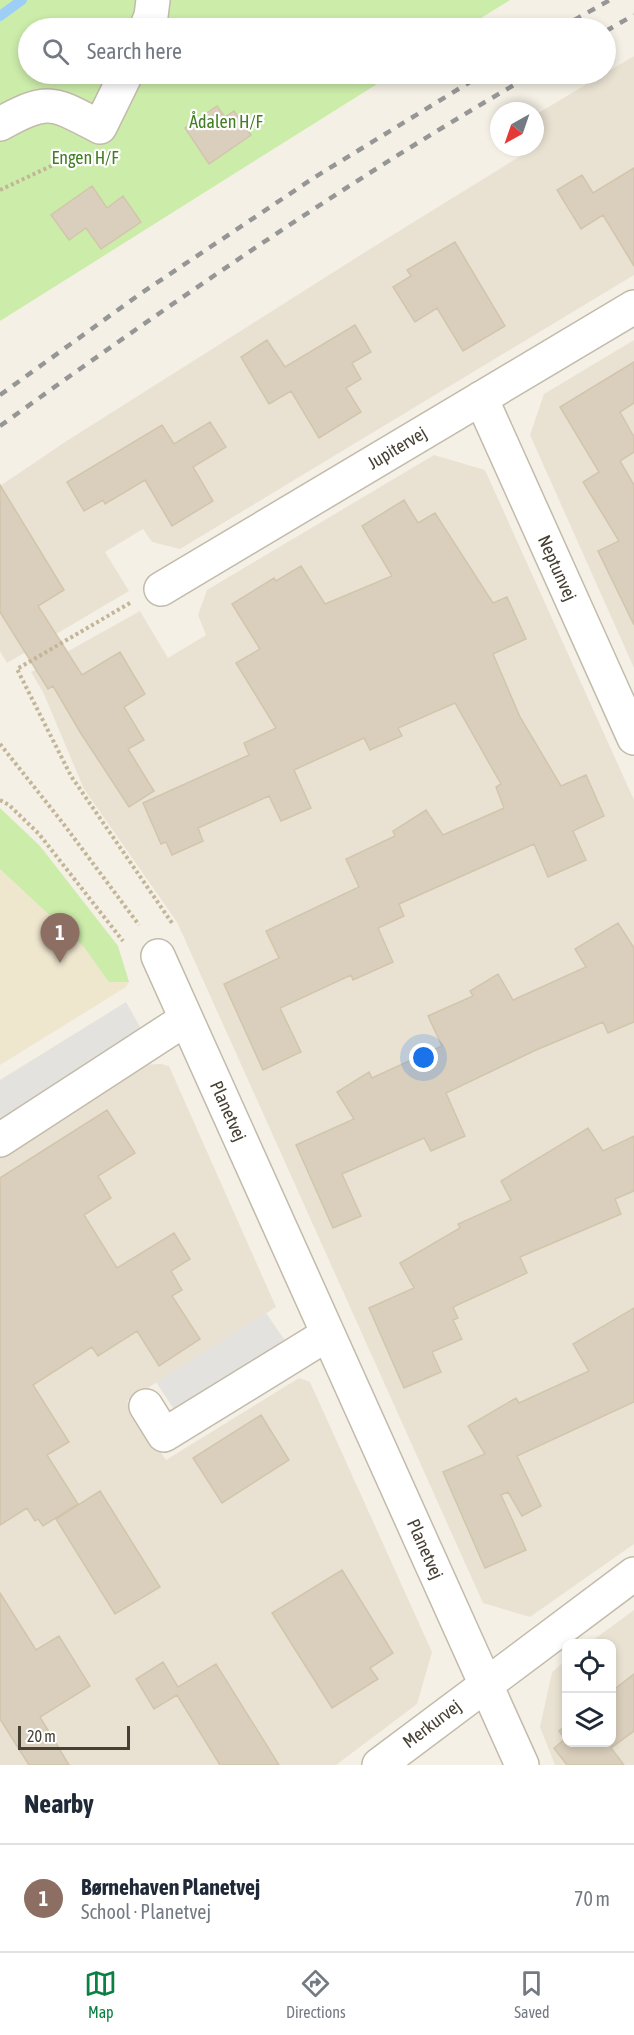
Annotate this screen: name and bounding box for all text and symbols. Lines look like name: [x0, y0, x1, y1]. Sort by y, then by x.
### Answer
search box: [18, 18, 616, 84]
icon: search: [39, 35, 72, 68]
text: Search here: [87, 38, 182, 64]
north arrow: [490, 102, 544, 156]
park label: Ådalen H/F: [189, 111, 263, 132]
park label: Engen H/F: [52, 147, 119, 168]
street label: Jupitervej: [363, 422, 430, 473]
street label: Neptunvej: [534, 532, 581, 604]
pin: 1: [40, 914, 80, 963]
your location: [409, 1043, 438, 1072]
street label: Planetvej: [206, 1077, 251, 1144]
street label: Planetvej: [403, 1515, 448, 1582]
map controls: [562, 1639, 616, 1747]
button: locate: [562, 1639, 616, 1693]
button: layers: [562, 1693, 616, 1747]
street label: Merkurvej: [399, 1695, 465, 1752]
scale bar: [18, 1723, 130, 1750]
text: 20 m: [27, 1727, 56, 1745]
text: Nearby: [24, 1789, 94, 1819]
text: Børnehaven Planetvej: [81, 1874, 260, 1900]
text: 1: [39, 1887, 48, 1910]
text: 70 m: [574, 1887, 610, 1910]
text: School · Planetvej: [81, 1900, 211, 1923]
tab: Map: [84, 1967, 117, 2021]
tab: Directions: [286, 1967, 346, 2021]
tab: Saved: [514, 1967, 550, 2021]

